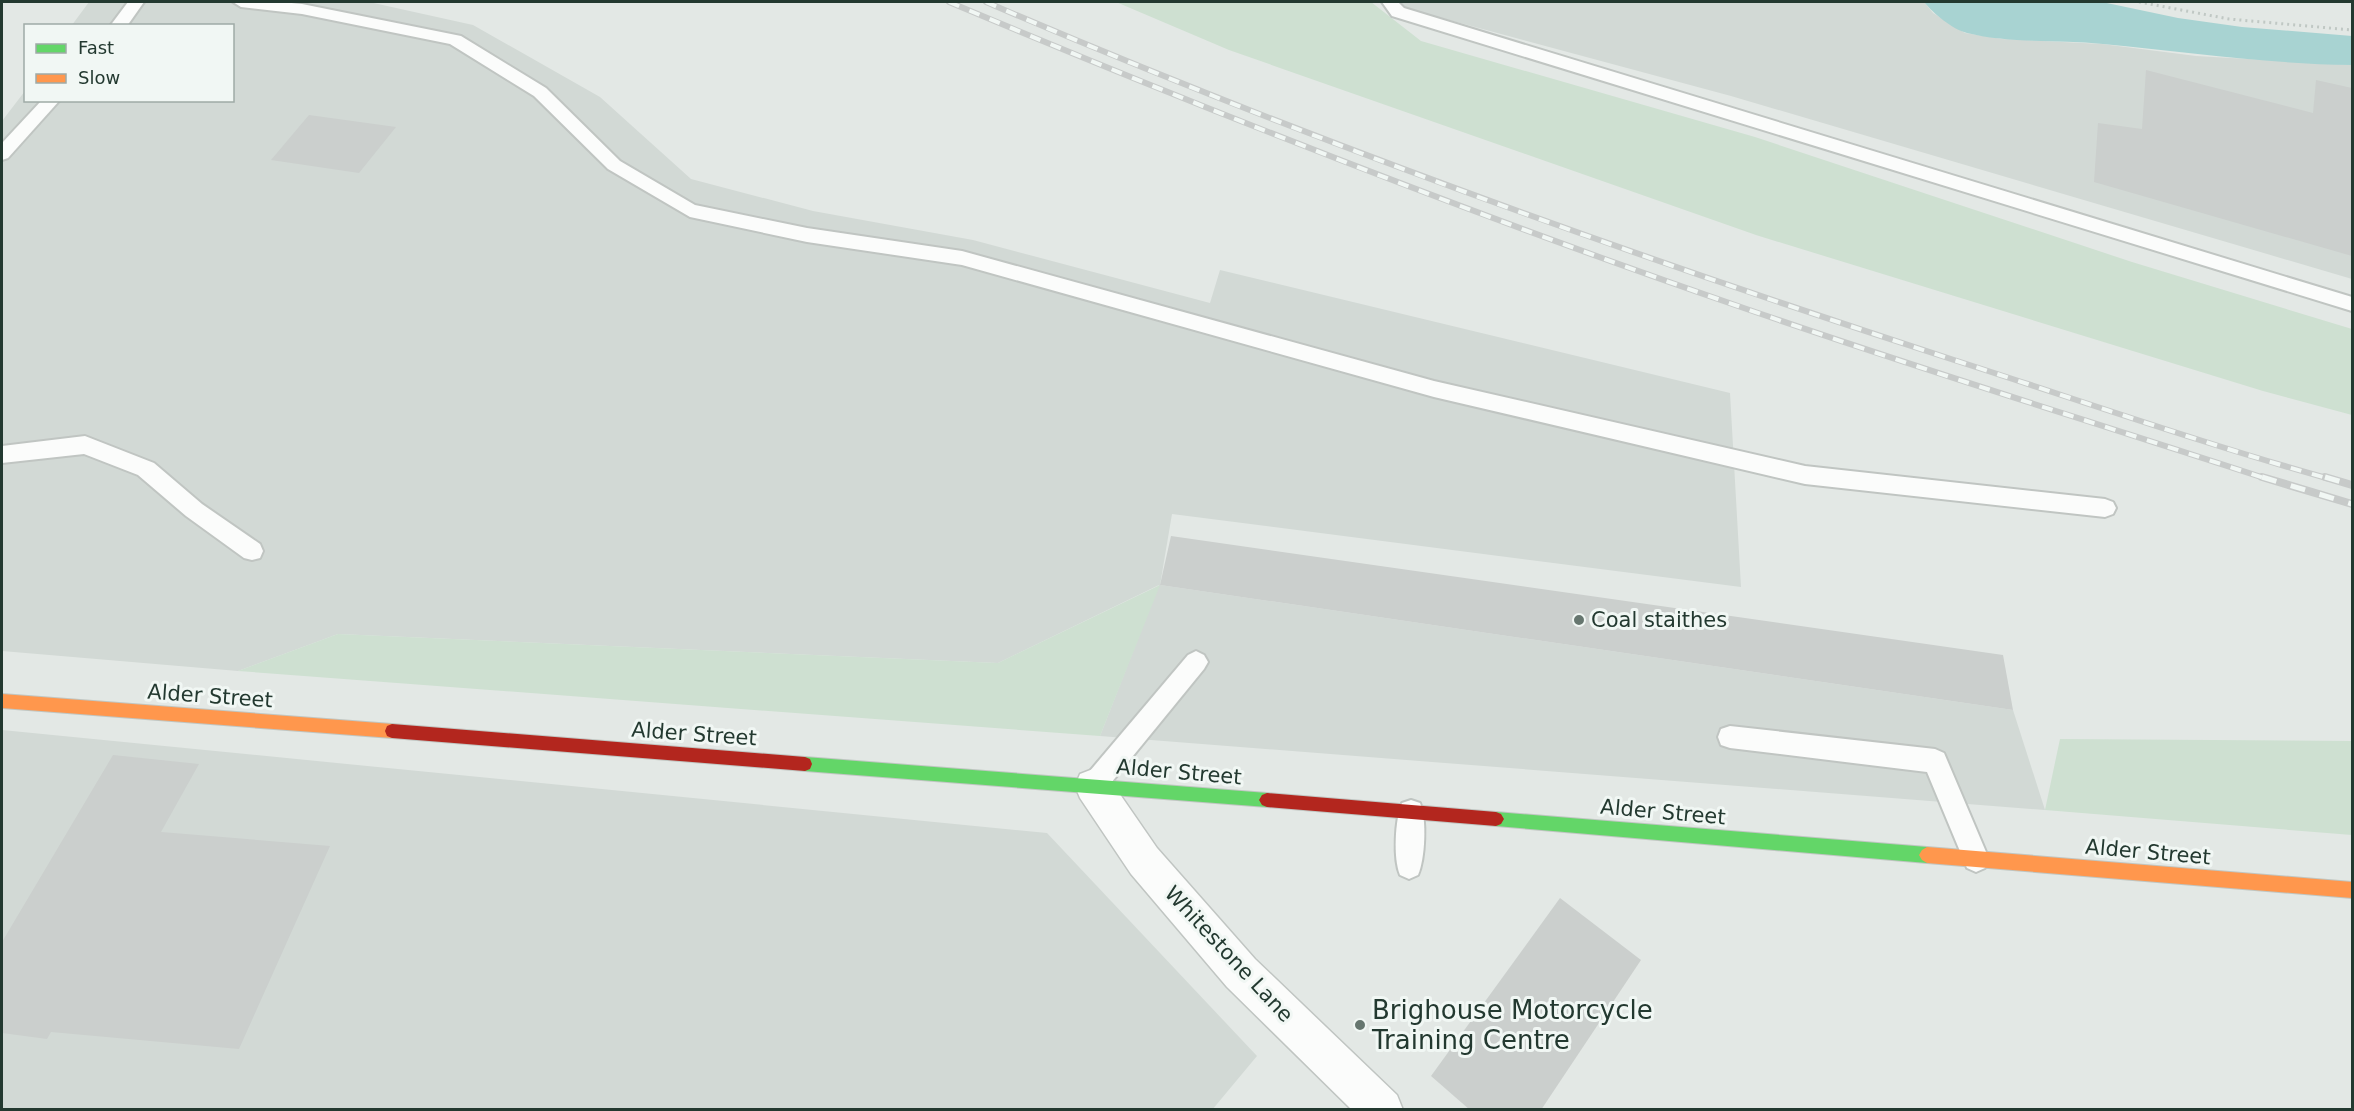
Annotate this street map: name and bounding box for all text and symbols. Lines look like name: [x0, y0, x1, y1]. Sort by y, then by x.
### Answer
legend: [24, 24, 234, 102]
text: Fast: [78, 37, 114, 58]
text: Slow: [78, 67, 120, 88]
place label: Coal staithes: [1591, 608, 1727, 632]
marker: Coal staithes: [1572, 613, 1586, 627]
street label: Alder Street: [147, 680, 273, 712]
street label: Alder Street: [631, 718, 757, 750]
street label: Alder Street: [1115, 755, 1243, 789]
street label: Alder Street: [1599, 795, 1727, 829]
street label: Alder Street: [2084, 835, 2212, 869]
street label: Whitestone Lane: [1160, 881, 1298, 1027]
place label: Brighouse Motorcycle Training Centre: [1371, 995, 1653, 1055]
marker: Brighouse Motorcycle Training Centre: [1353, 1018, 1367, 1032]

